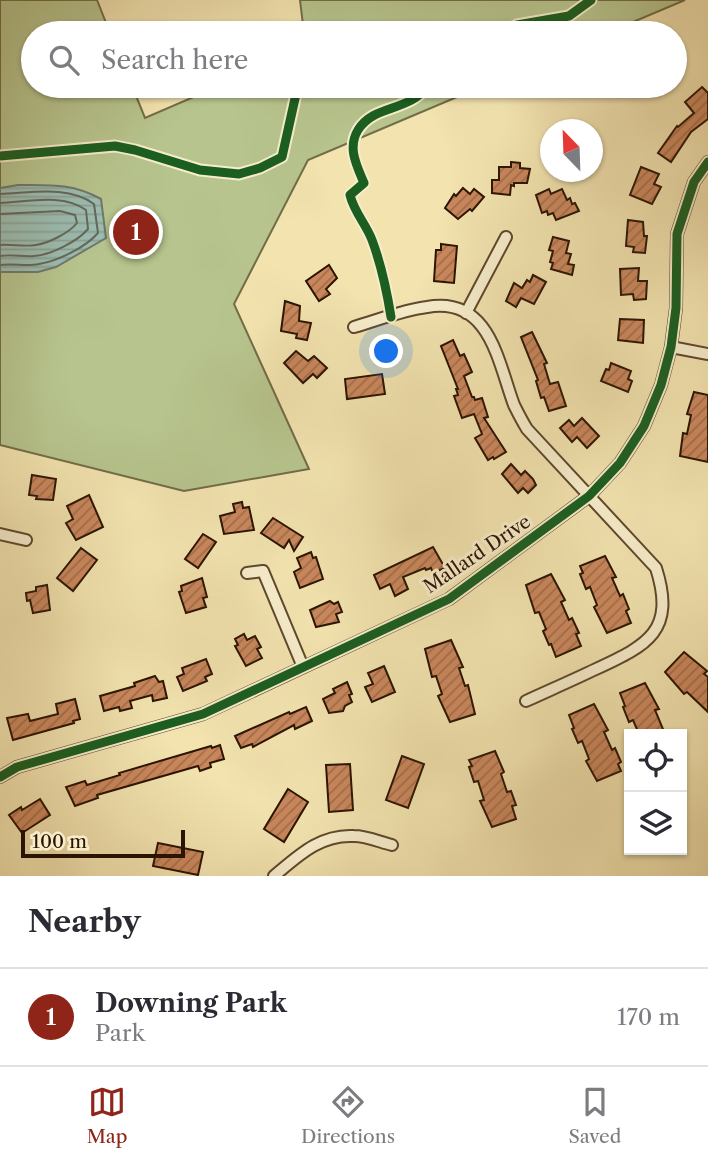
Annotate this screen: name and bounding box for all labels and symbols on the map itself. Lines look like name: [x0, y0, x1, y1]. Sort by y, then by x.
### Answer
north arrow: [540, 119, 603, 182]
pin: 1: [113, 206, 159, 258]
your location: [369, 334, 403, 368]
street label: Mallard Drive: [419, 510, 535, 598]
scale bar: [21, 827, 186, 859]

